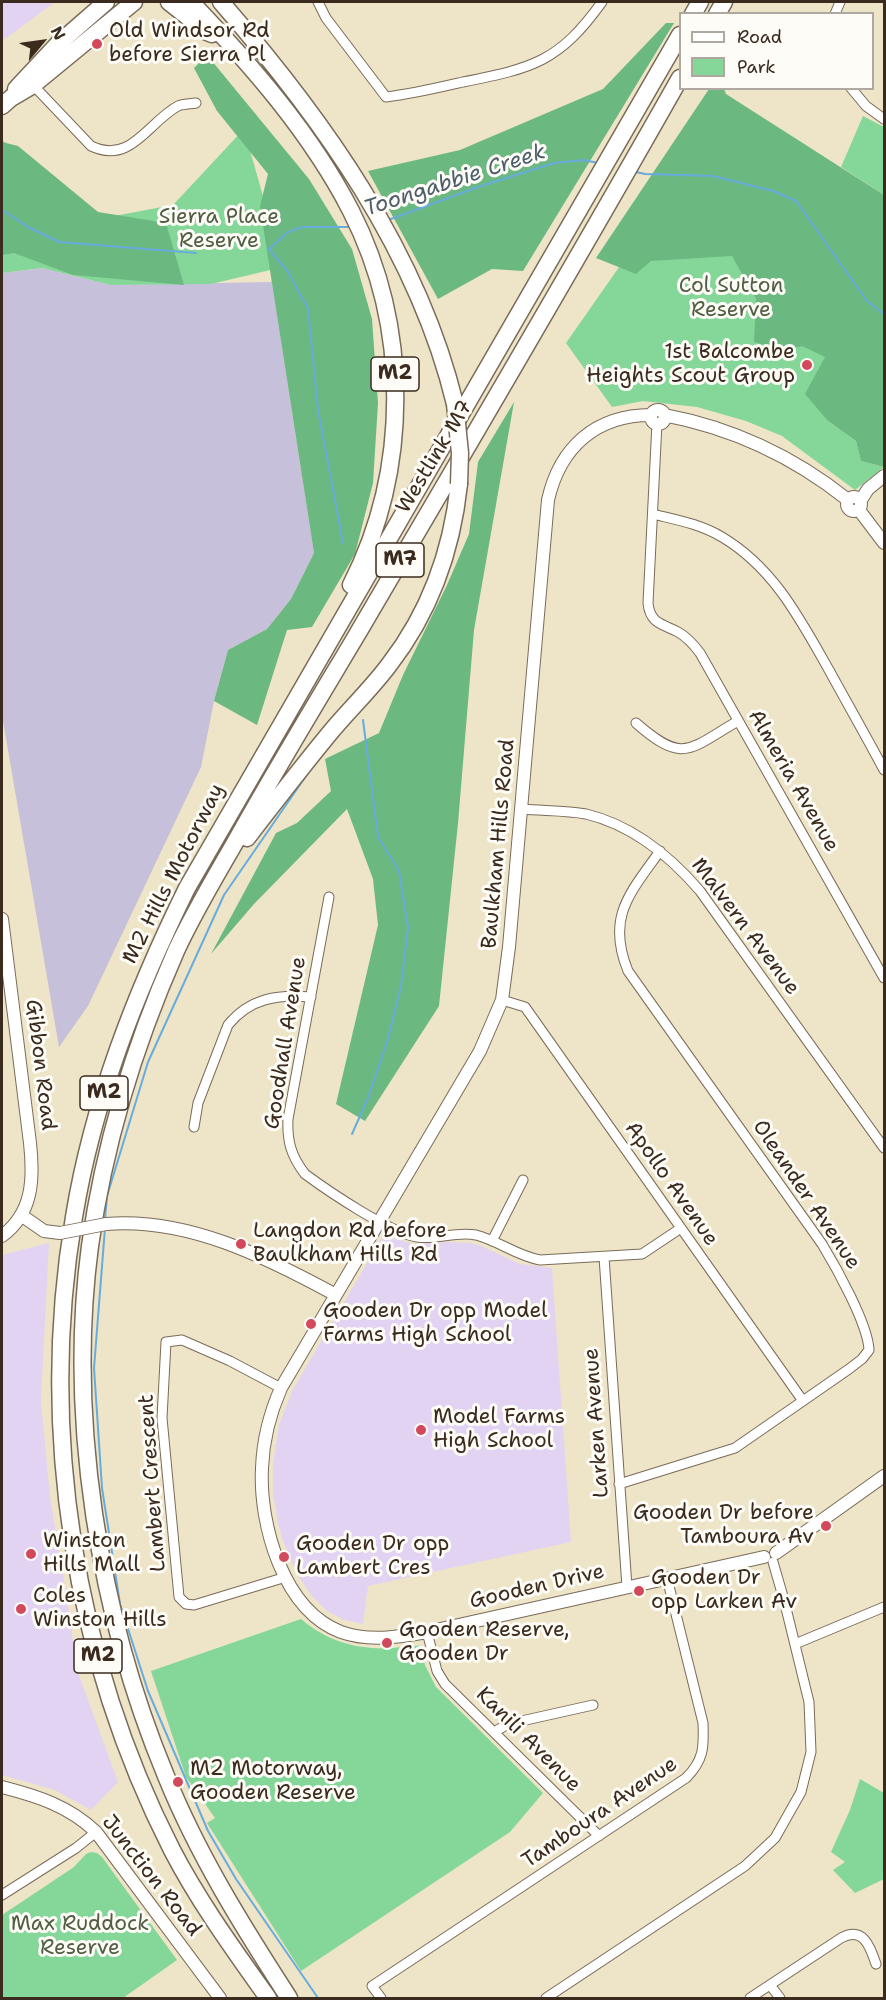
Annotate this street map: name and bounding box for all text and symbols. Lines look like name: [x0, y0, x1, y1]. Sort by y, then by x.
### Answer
north arrow: [12, 12, 72, 72]
legend: [679, 12, 874, 90]
place label: Old Windsor Rd before Sierra Pl: [109, 19, 270, 69]
text: N: [46, 22, 70, 44]
text: Road: [737, 25, 782, 49]
marker: Old Windsor Rd before Sierra Pl: [90, 37, 104, 51]
text: Park: [737, 55, 776, 79]
water label: Toongabbie Creek: [361, 139, 549, 223]
park label: Sierra Place Reserve: [159, 205, 279, 255]
park label: Col Sutton Reserve: [679, 274, 783, 324]
place label: 1st Balcombe Heights Scout Group: [586, 340, 795, 390]
road number: M2: [371, 357, 419, 391]
marker: 1st Balcombe Heights Scout Group: [800, 358, 814, 372]
street label: Westlink M7: [391, 396, 479, 518]
road number: M7: [376, 543, 424, 577]
street label: Almeria Avenue: [742, 705, 844, 857]
street label: Baulkham Hills Road: [477, 738, 521, 950]
street label: M2 Hills Motorway: [118, 780, 230, 968]
street label: Malvern Avenue: [685, 854, 805, 1000]
street label: Goodhall Avenue: [260, 955, 312, 1131]
street label: Gibbon Road: [19, 998, 61, 1132]
road number: M2: [80, 1076, 128, 1110]
street label: Oleander Avenue: [747, 1115, 865, 1275]
street label: Apollo Avenue: [619, 1117, 723, 1251]
place label: Langdon Rd before Baulkham Hills Rd: [253, 1219, 447, 1269]
marker: Langdon Rd before Baulkham Hills Rd: [234, 1237, 248, 1251]
place label: Gooden Dr opp Model Farms High School: [323, 1299, 548, 1349]
marker: Gooden Dr opp Model Farms High School: [304, 1317, 318, 1331]
street label: Larken Avenue: [579, 1347, 615, 1499]
street label: Lambert Crescent: [134, 1393, 172, 1573]
place label: Model Farms High School: [433, 1405, 565, 1455]
marker: Model Farms High School: [414, 1423, 428, 1437]
place label: Gooden Dr before Tamboura Av: [633, 1501, 814, 1551]
marker: Gooden Dr before Tamboura Av: [819, 1519, 833, 1533]
place label: Winston Hills Mall: [43, 1529, 140, 1579]
place label: Gooden Dr opp Lambert Cres: [296, 1532, 449, 1582]
marker: Winston Hills Mall: [24, 1547, 38, 1561]
marker: Gooden Dr opp Lambert Cres: [277, 1550, 291, 1564]
street label: Gooden Drive: [467, 1559, 607, 1615]
place label: Gooden Dr opp Larken Av: [651, 1566, 797, 1616]
place label: Coles Winston Hills: [33, 1584, 167, 1634]
marker: Gooden Dr opp Larken Av: [632, 1584, 646, 1598]
marker: Coles Winston Hills: [14, 1602, 28, 1616]
place label: Gooden Reserve, Gooden Dr: [399, 1618, 569, 1668]
marker: Gooden Reserve, Gooden Dr: [380, 1636, 394, 1650]
road number: M2: [74, 1639, 122, 1673]
street label: Kanili Avenue: [470, 1682, 586, 1798]
street label: Tamboura Avenue: [518, 1752, 682, 1874]
place label: M2 Motorway, Gooden Reserve: [190, 1757, 356, 1807]
marker: M2 Motorway, Gooden Reserve: [171, 1775, 185, 1789]
street label: Junction Road: [96, 1810, 206, 1942]
park label: Max Ruddock Reserve: [11, 1912, 149, 1962]

